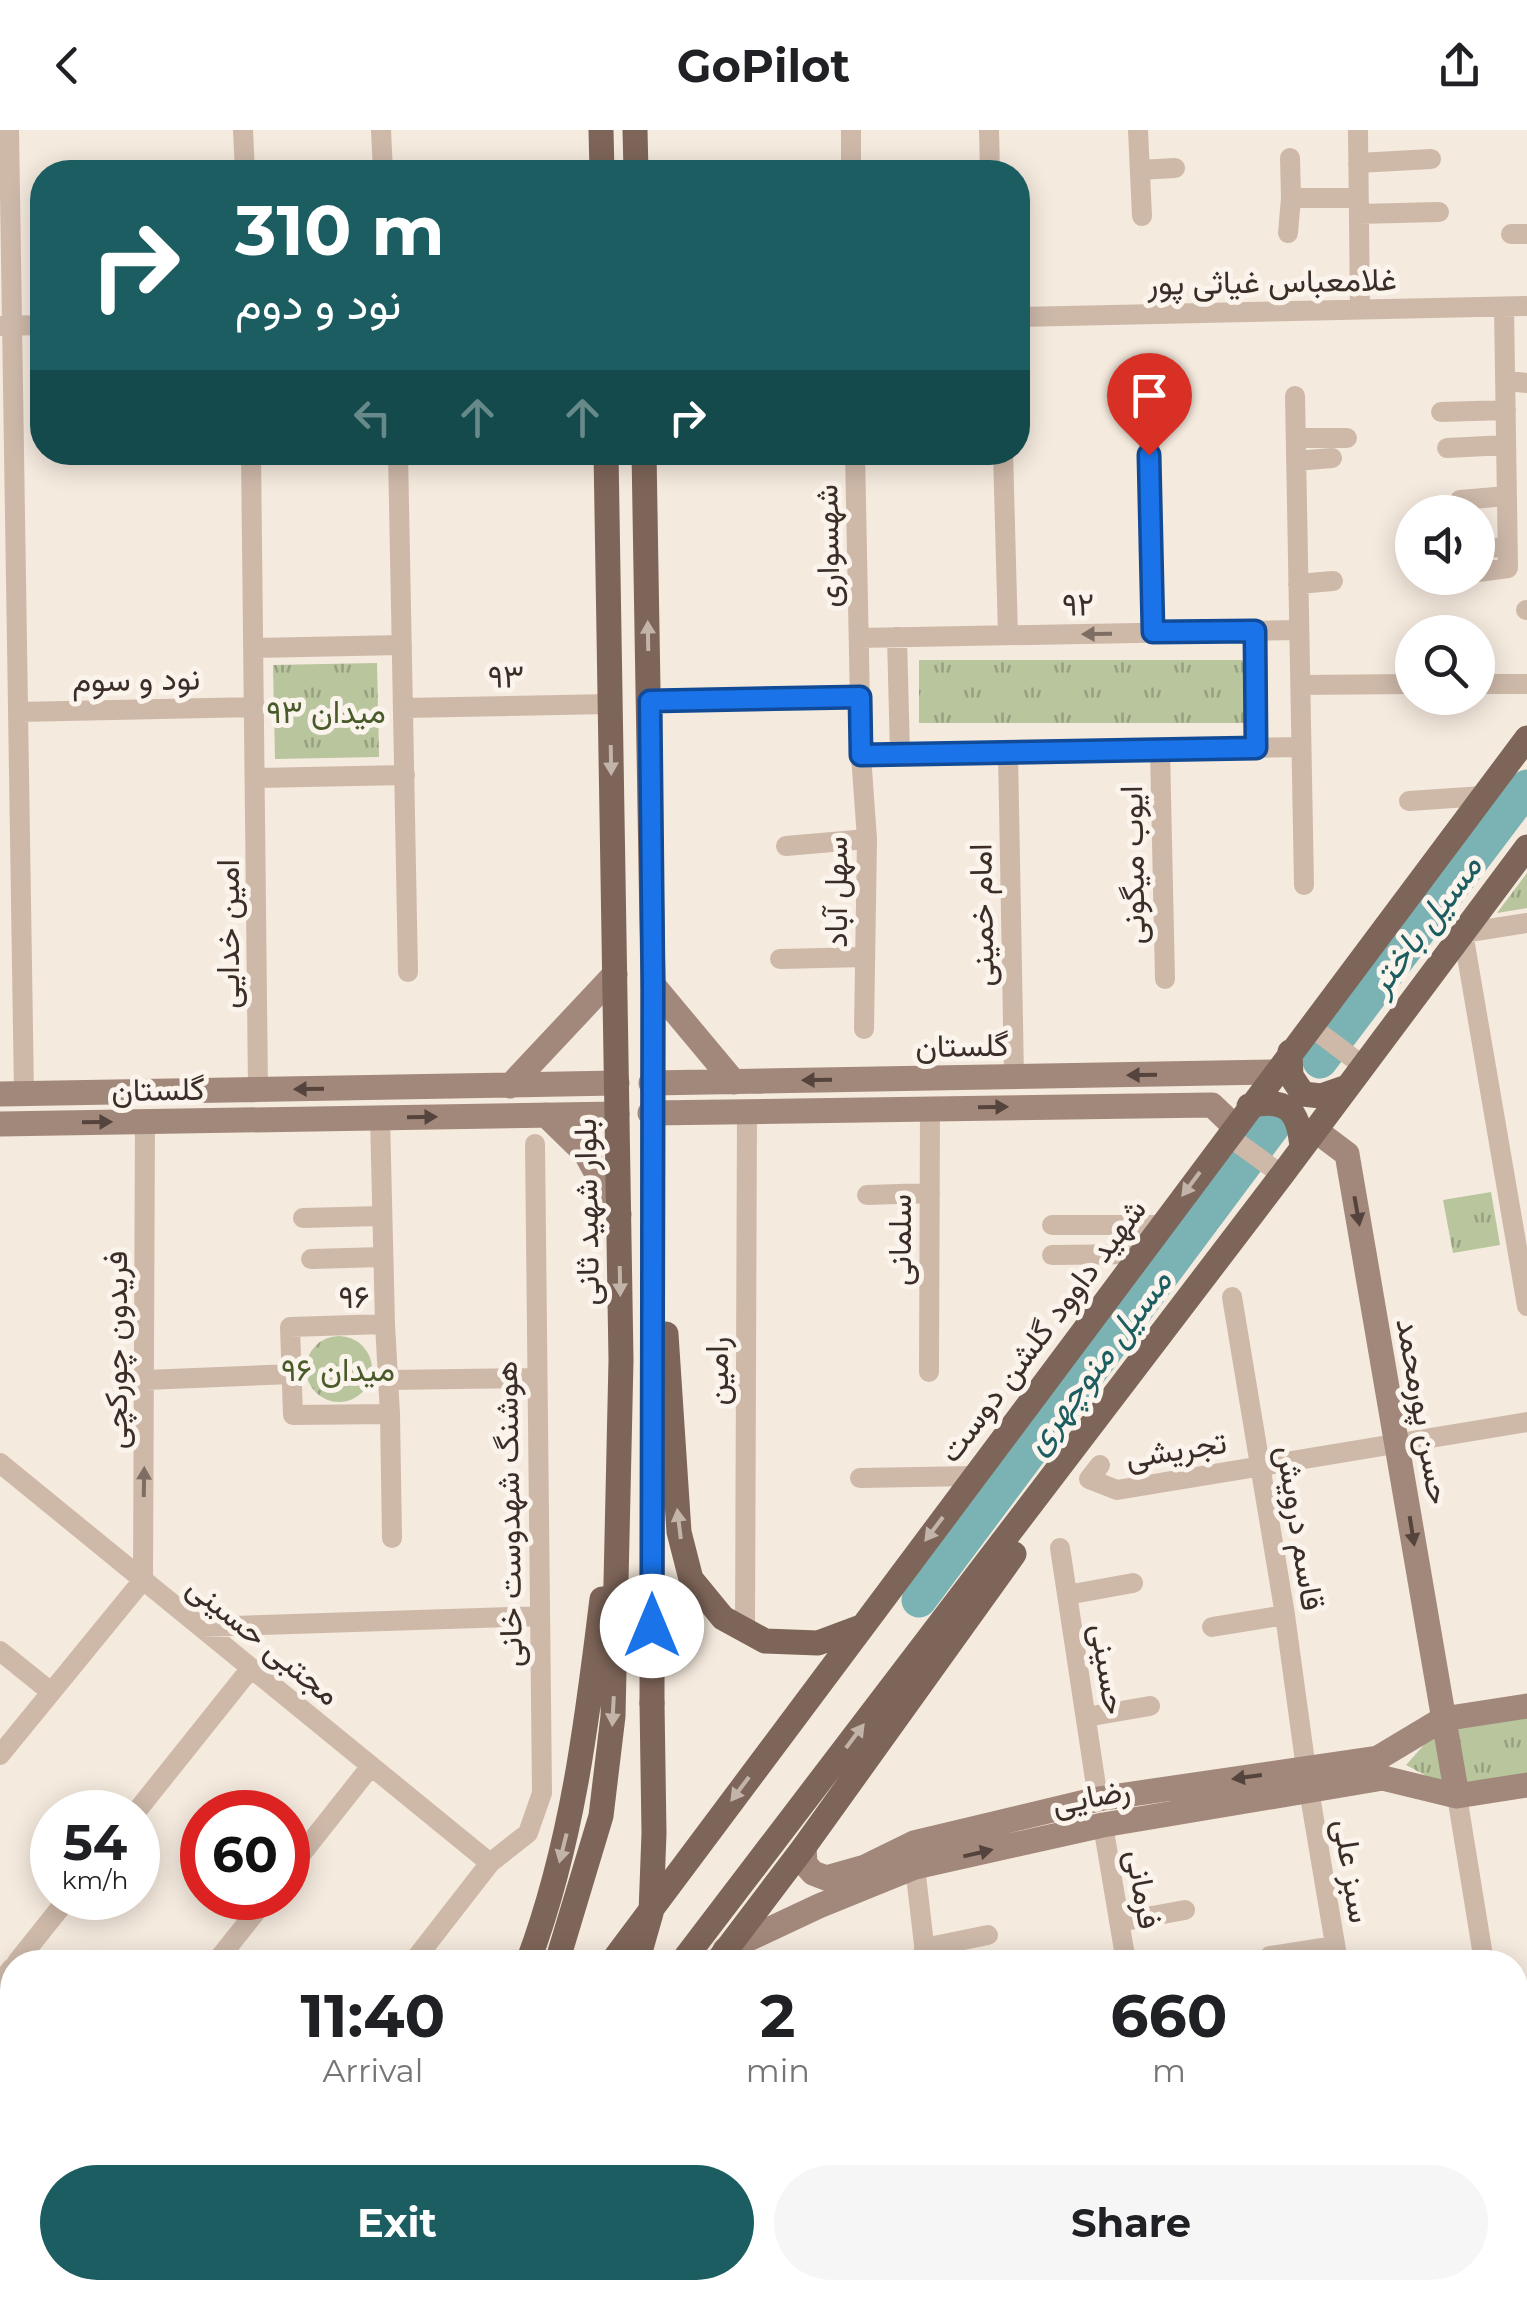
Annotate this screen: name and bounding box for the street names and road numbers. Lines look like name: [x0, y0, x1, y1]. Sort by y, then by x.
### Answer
street label: غلامعباس غیاثی پور: [1146, 259, 1397, 306]
street label: شهسواری: [806, 484, 849, 608]
street label: ۹۲: [1062, 584, 1094, 624]
street label: ۹۳: [487, 656, 525, 696]
street label: نود و سوم: [72, 658, 200, 702]
street label: ایوب میگونی: [1111, 785, 1154, 945]
street label: سهل آباد: [816, 836, 856, 948]
street label: امام خمینی: [960, 843, 1004, 987]
street label: امین خدایی: [208, 859, 247, 1009]
street label: گلستان: [915, 1025, 1009, 1065]
street label: گلستان: [111, 1069, 205, 1109]
street label: بلوار شهید ثانی: [565, 1118, 608, 1306]
street label: شهید داوود گلشن دوست: [930, 1190, 1155, 1470]
street label: سلمانی: [880, 1194, 919, 1286]
street label: فریدون چورکچی: [96, 1251, 138, 1449]
street label: ۹۶: [339, 1277, 370, 1316]
street label: حسن پورمحمد: [1385, 1315, 1460, 1508]
street label: رامین: [697, 1336, 737, 1406]
street label: هوشنگ شهدوست خانی: [486, 1360, 531, 1668]
street label: تجریشی: [1123, 1422, 1229, 1477]
street label: قاسم درویش: [1267, 1443, 1333, 1614]
street label: مجتبی حسینی: [180, 1567, 348, 1713]
street label: حسینی: [1083, 1621, 1135, 1717]
street label: رضایی: [1049, 1769, 1134, 1824]
street label: سبز علی: [1325, 1816, 1380, 1926]
street label: فرمانی: [1117, 1846, 1170, 1932]

